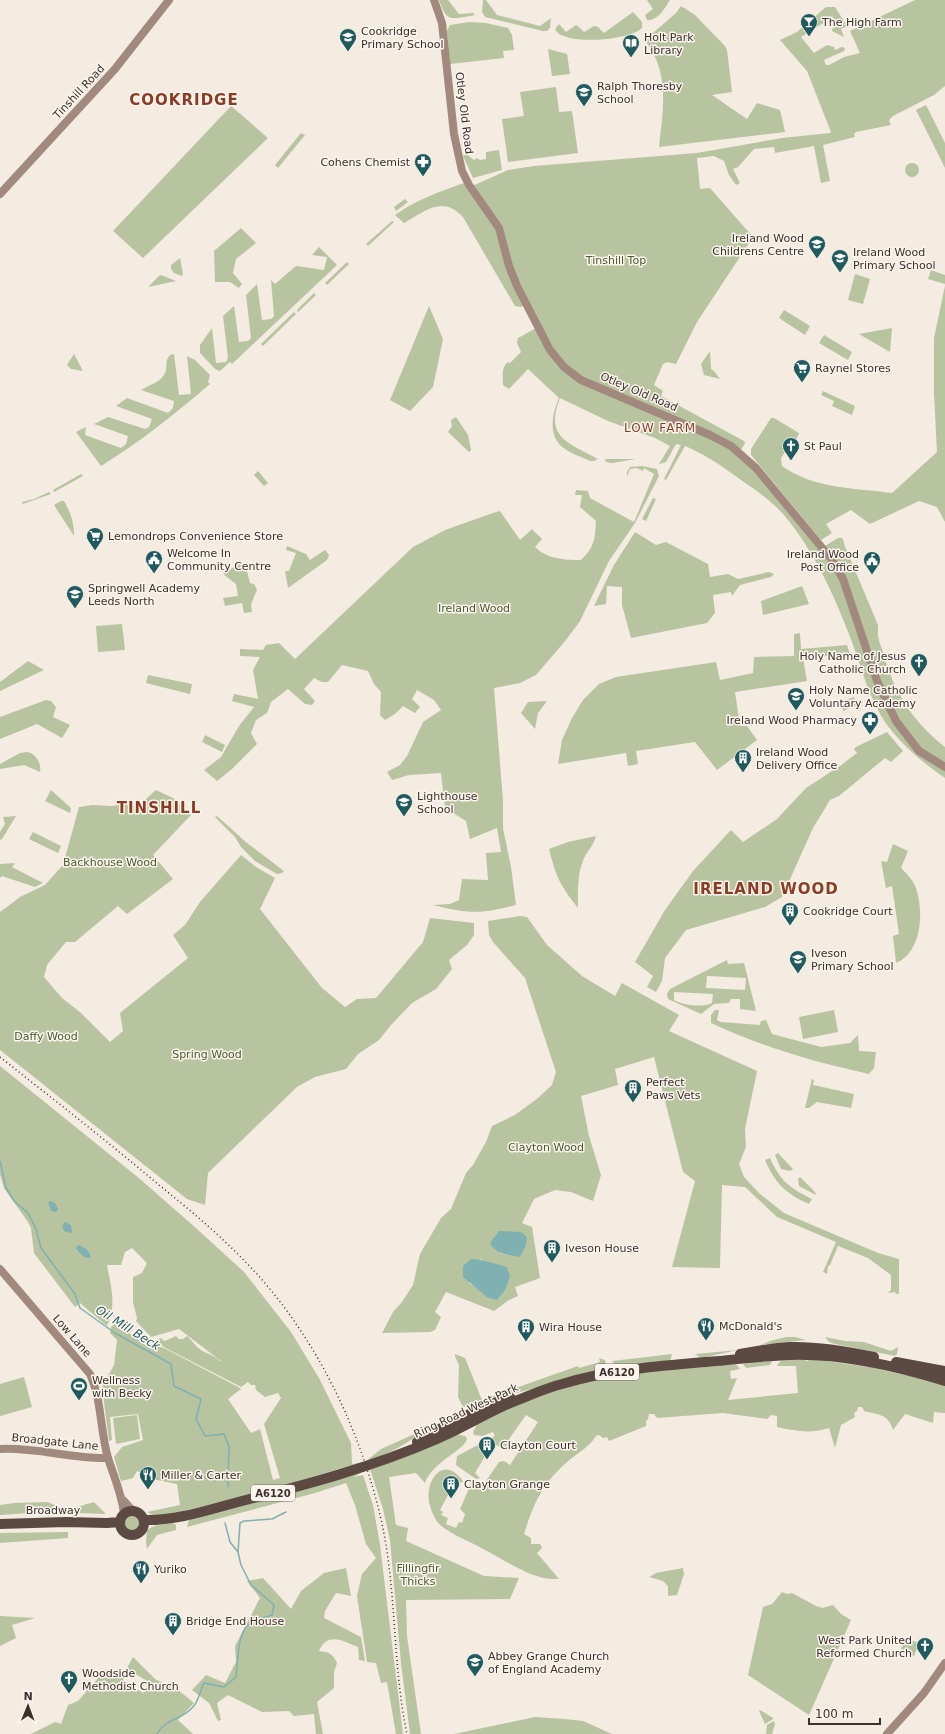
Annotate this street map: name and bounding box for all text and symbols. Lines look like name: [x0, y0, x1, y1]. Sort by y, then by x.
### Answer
bar icon: The High Farm: [799, 12, 819, 37]
place label: The High Farm: [821, 16, 902, 29]
place label: Cookridge Primary School: [361, 25, 444, 51]
school or university icon: Cookridge Primary School: [338, 27, 358, 52]
place label: Holt Park Library: [644, 31, 694, 57]
library icon: Holt Park Library: [621, 33, 641, 58]
street label: Tinshill Road: [50, 62, 107, 123]
street label: Otley Old Road: [453, 71, 475, 155]
place label: Ralph Thoresby School: [597, 80, 683, 106]
school or university icon: Ralph Thoresby School: [574, 82, 594, 107]
district label: COOKRIDGE: [129, 91, 239, 109]
pharmacy icon: Cohens Chemist: [413, 152, 433, 177]
place label: Cohens Chemist: [320, 156, 411, 169]
place label: Ireland Wood Childrens Centre: [712, 232, 804, 258]
school or university icon: Ireland Wood Childrens Centre: [807, 234, 827, 259]
place label: Ireland Wood Primary School: [853, 246, 936, 272]
school or university icon: Ireland Wood Primary School: [830, 248, 850, 273]
park label: Tinshill Top: [585, 254, 646, 267]
supermarket icon: Raynel Stores: [792, 358, 812, 383]
place label: Raynel Stores: [815, 362, 891, 375]
street label: Otley Old Road: [598, 370, 680, 414]
district label: LOW FARM: [624, 421, 696, 435]
church icon: St Paul: [781, 436, 801, 461]
place label: St Paul: [804, 440, 842, 453]
supermarket icon: Lemondrops Convenience Store: [85, 526, 105, 551]
place label: Lemondrops Convenience Store: [108, 530, 283, 543]
place label: Welcome In Community Centre: [167, 547, 271, 573]
place label: Ireland Wood Post Office: [787, 548, 859, 574]
public building icon: Welcome In Community Centre: [144, 549, 164, 574]
public building icon: Ireland Wood Post Office: [862, 550, 882, 575]
place label: Springwell Academy Leeds North: [88, 582, 200, 608]
school or university icon: Springwell Academy Leeds North: [65, 584, 85, 609]
park label: Ireland Wood: [438, 602, 510, 615]
place label: Holy Name of Jesus Catholic Church: [799, 650, 906, 676]
church icon: Holy Name of Jesus Catholic Church: [909, 652, 929, 677]
place label: Holy Name Catholic Voluntary Academy: [809, 684, 918, 710]
school or university icon: Holy Name Catholic Voluntary Academy: [786, 686, 806, 711]
pharmacy icon: Ireland Wood Pharmacy: [860, 710, 880, 735]
place label: Ireland Wood Pharmacy: [727, 714, 857, 727]
place label: Ireland Wood Delivery Office: [756, 746, 837, 772]
building icon: Ireland Wood Delivery Office: [733, 748, 753, 773]
place label: Lighthouse School: [417, 790, 478, 816]
school or university icon: Lighthouse School: [394, 792, 414, 817]
district label: TINSHILL: [117, 799, 201, 817]
park label: Backhouse Wood: [63, 856, 157, 869]
district label: IRELAND WOOD: [693, 880, 839, 898]
building icon: Cookridge Court: [780, 901, 800, 926]
place label: Cookridge Court: [803, 905, 893, 918]
place label: Iveson Primary School: [811, 947, 894, 973]
school or university icon: Iveson Primary School: [788, 949, 808, 974]
park label: Daffy Wood: [14, 1030, 78, 1043]
park label: Spring Wood: [172, 1048, 242, 1061]
place label: Perfect Paws Vets: [646, 1076, 701, 1102]
building icon: Perfect Paws Vets: [623, 1078, 643, 1103]
park label: Clayton Wood: [508, 1141, 584, 1154]
building icon: Iveson House: [542, 1238, 562, 1263]
place label: Iveson House: [565, 1242, 639, 1255]
water label: Oil Mill Beck: [93, 1303, 164, 1354]
street label: Low Lane: [50, 1312, 94, 1360]
restaurant icon: McDonald's: [696, 1316, 716, 1341]
building icon: Wira House: [516, 1317, 536, 1342]
place label: McDonald's: [719, 1320, 783, 1333]
place label: Wira House: [539, 1321, 602, 1334]
road number: A6120: [595, 1364, 639, 1380]
place label: Wellness with Becky: [92, 1374, 152, 1400]
sports icon: Wellness with Becky: [69, 1376, 89, 1401]
street label: Ring Road West Park: [412, 1381, 521, 1441]
street label: Broadgate Lane: [11, 1431, 99, 1453]
building icon: Clayton Court: [477, 1435, 497, 1460]
place label: Clayton Court: [500, 1439, 576, 1452]
restaurant icon: Miller & Carter: [138, 1465, 158, 1490]
place label: Miller & Carter: [161, 1469, 242, 1482]
building icon: Clayton Grange: [441, 1474, 461, 1499]
place label: Clayton Grange: [464, 1478, 550, 1491]
road number: A6120: [251, 1485, 295, 1501]
street label: Broadway: [26, 1504, 81, 1517]
restaurant icon: Yuriko: [131, 1559, 151, 1584]
park label: Fillingfir Thicks: [396, 1562, 440, 1588]
place label: Yuriko: [153, 1563, 187, 1576]
building icon: Bridge End House: [163, 1611, 183, 1636]
place label: Bridge End House: [186, 1615, 284, 1628]
place label: West Park United Reformed Church: [816, 1634, 912, 1660]
church icon: West Park United Reformed Church: [915, 1636, 935, 1661]
place label: Abbey Grange Church of England Academy: [488, 1650, 609, 1676]
school or university icon: Abbey Grange Church of England Academy: [465, 1652, 485, 1677]
place label: Woodside Methodist Church: [82, 1667, 179, 1693]
church icon: Woodside Methodist Church: [59, 1669, 79, 1694]
north arrow: [8, 1686, 48, 1726]
text: N: [23, 1690, 33, 1703]
scale bar: [809, 1700, 880, 1726]
text: 100 m: [815, 1707, 853, 1721]

